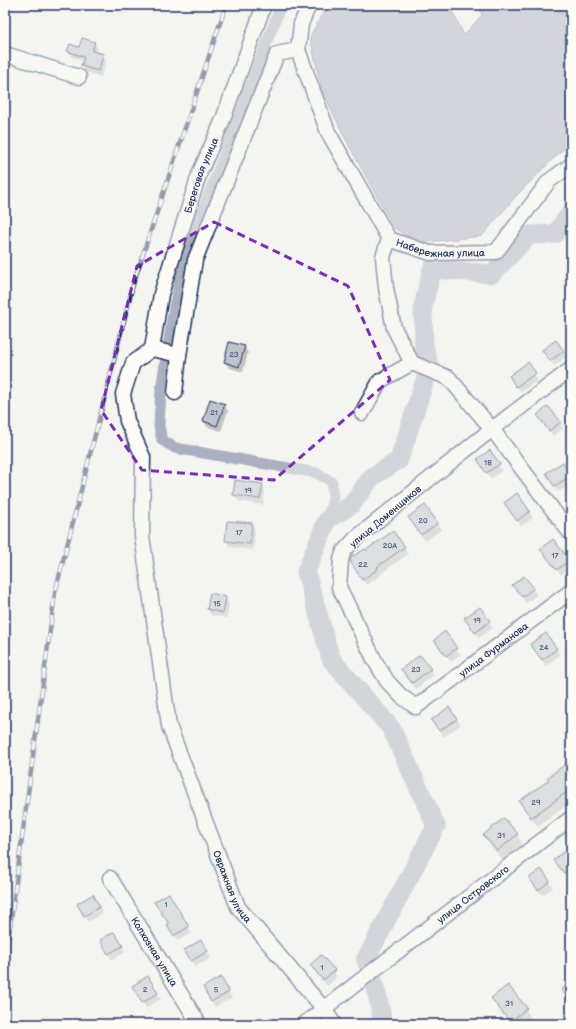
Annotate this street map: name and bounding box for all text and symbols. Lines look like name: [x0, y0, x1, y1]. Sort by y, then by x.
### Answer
street label: Береговая улица: [182, 136, 221, 215]
street label: Набережная улица: [394, 237, 485, 260]
house number: 23: [229, 350, 239, 359]
house number: 21: [210, 408, 218, 417]
house number: 18: [484, 458, 492, 467]
street label: улица Доменщиков: [347, 483, 425, 550]
house number: 19: [244, 486, 252, 495]
house number: 20: [418, 516, 428, 525]
house number: 17: [235, 528, 243, 537]
house number: 20А: [383, 541, 397, 550]
house number: 17: [551, 551, 559, 560]
house number: 22: [358, 560, 368, 569]
house number: 15: [213, 599, 221, 608]
house number: 19: [473, 616, 481, 625]
street label: улица Фурманова: [457, 620, 531, 680]
house number: 24: [539, 643, 549, 652]
house number: 23: [411, 665, 421, 674]
house number: 29: [531, 798, 541, 807]
house number: 31: [497, 831, 505, 840]
street label: Овражная улица: [210, 849, 254, 925]
street label: улица Островского: [435, 863, 512, 926]
house number: 1: [164, 900, 168, 909]
street label: Колхозная улица: [128, 915, 180, 989]
house number: 1: [320, 963, 324, 972]
house number: 2: [143, 985, 148, 994]
house number: 5: [214, 985, 219, 994]
house number: 31: [505, 999, 513, 1008]

